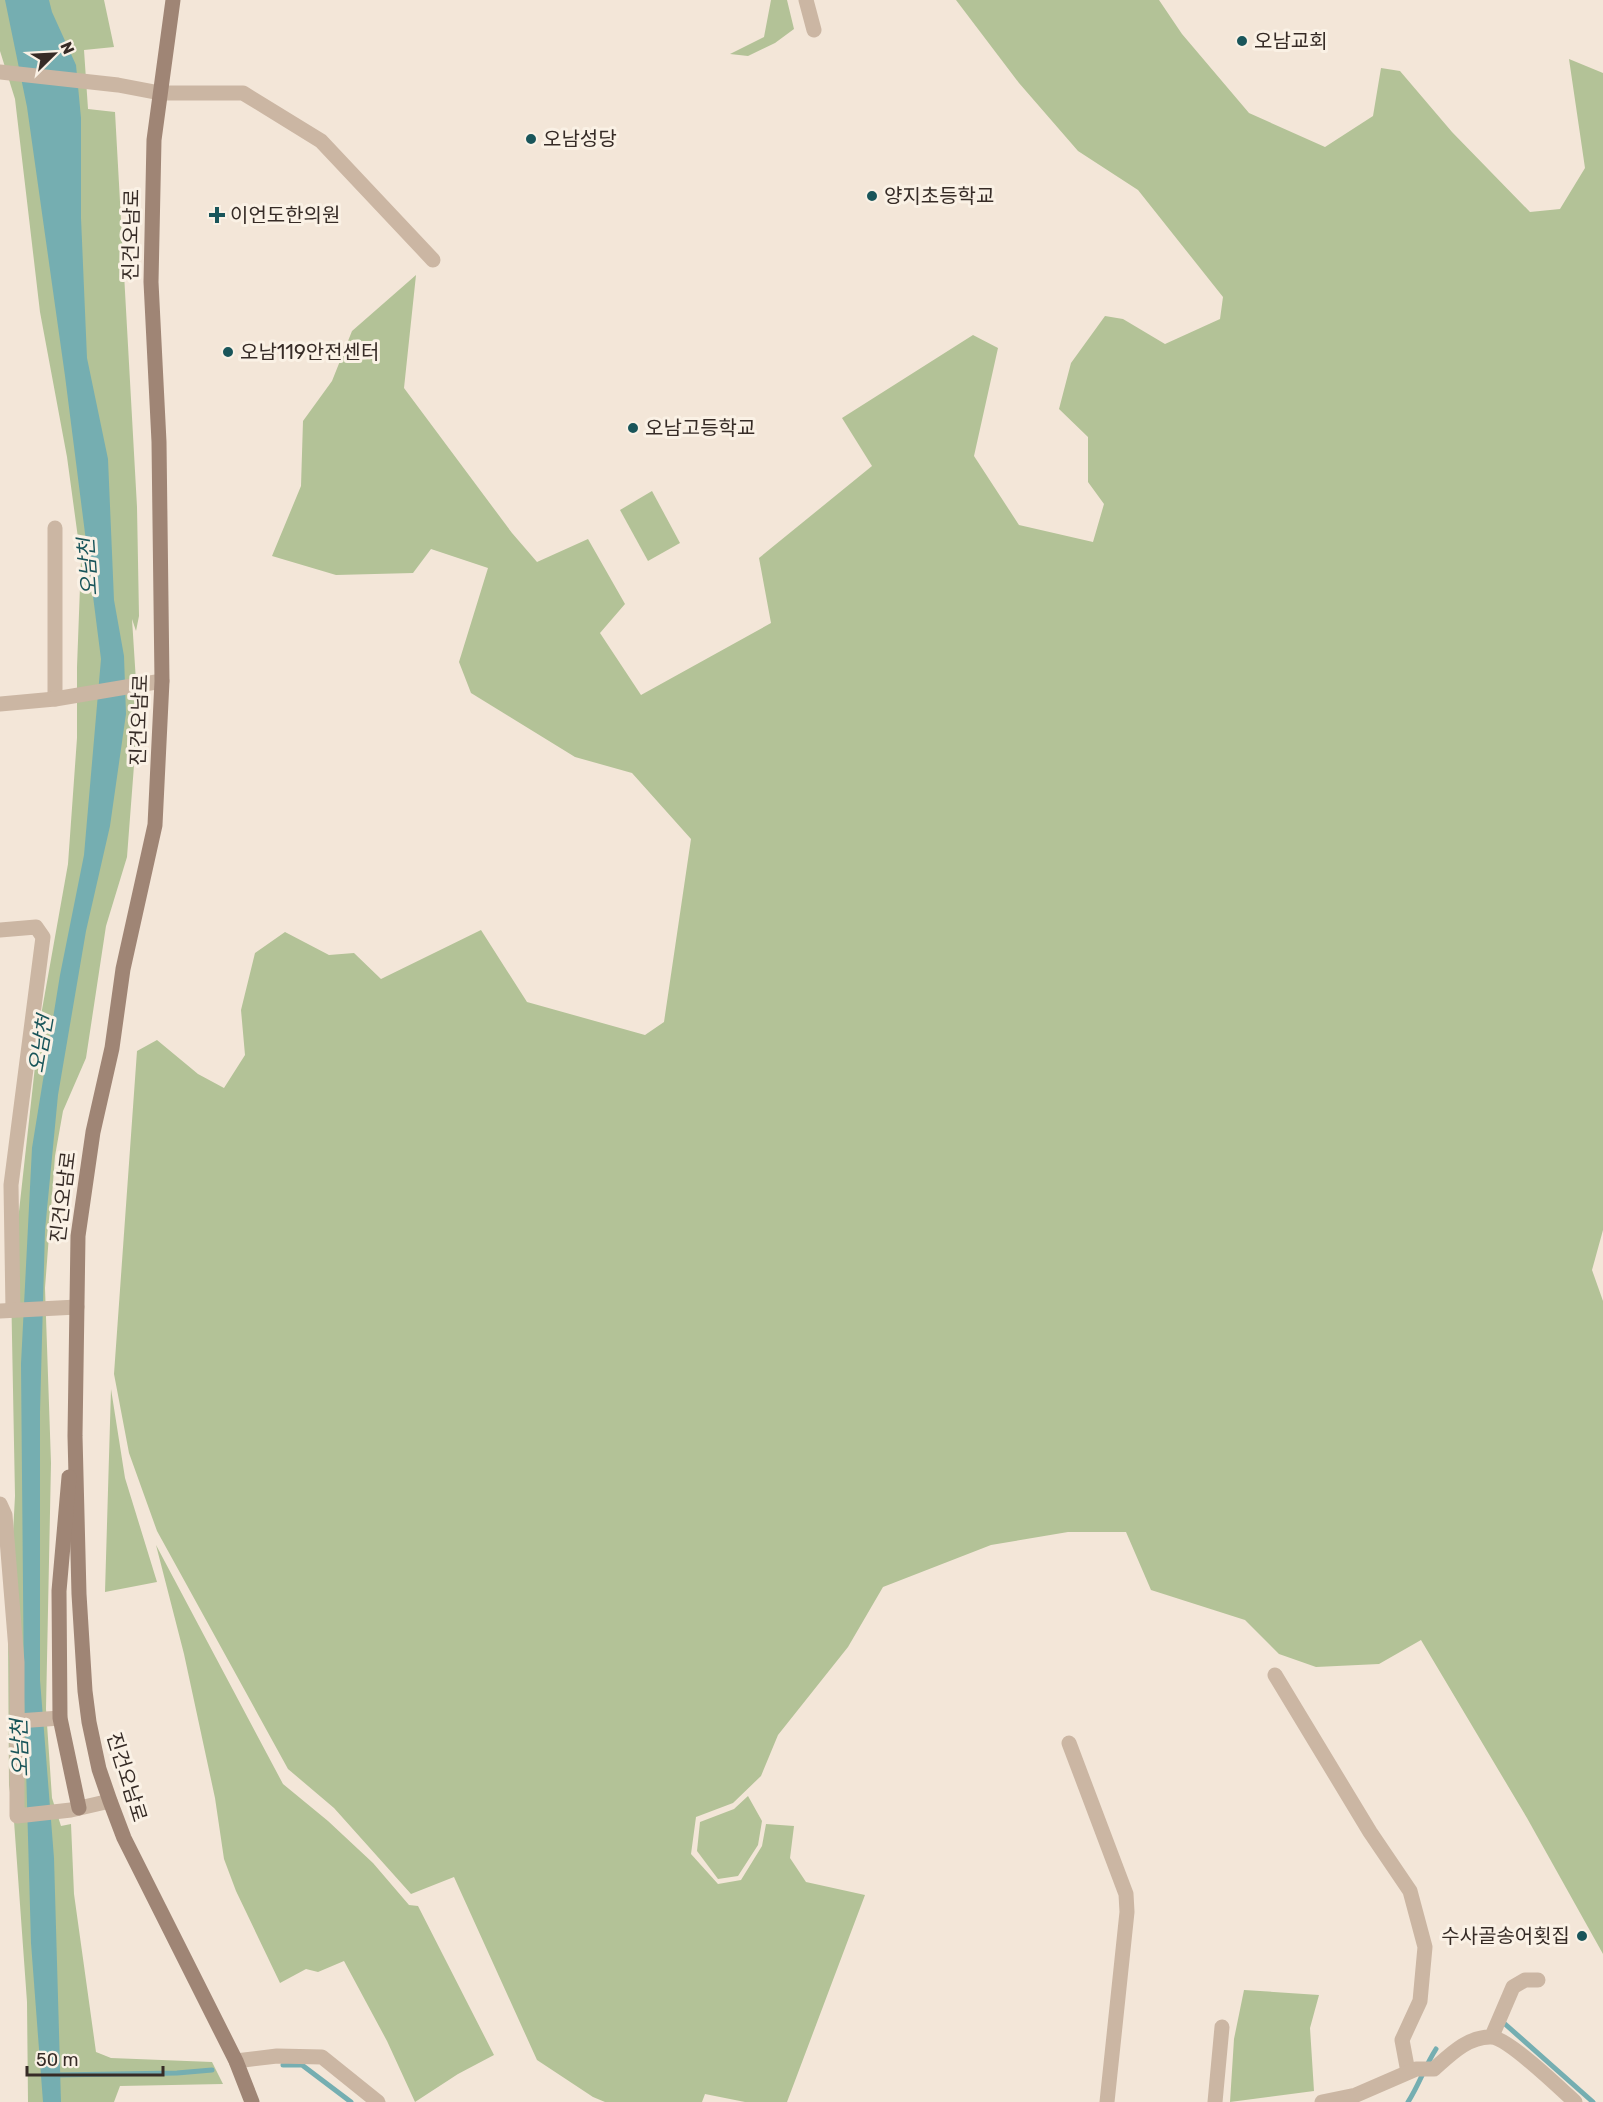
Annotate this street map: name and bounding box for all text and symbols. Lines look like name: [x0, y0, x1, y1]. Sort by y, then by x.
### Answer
north arrow: [24, 24, 84, 84]
place label: 오남교회: [1254, 29, 1328, 53]
marker: 오남교회: [1235, 34, 1249, 48]
text: N: [56, 39, 78, 57]
place label: 오남성당: [543, 127, 617, 151]
marker: 오남성당: [524, 132, 538, 146]
place label: 양지초등학교: [884, 184, 994, 208]
street label: 진건오남로: [118, 189, 144, 281]
marker: 양지초등학교: [865, 189, 879, 203]
place label: 이언도한의원: [230, 203, 340, 227]
marker: 이언도한의원: [208, 206, 226, 224]
place label: 오남119안전센터: [240, 340, 379, 364]
marker: 오남119안전센터: [221, 345, 235, 359]
place label: 오남고등학교: [645, 416, 755, 440]
marker: 오남고등학교: [626, 421, 640, 435]
water label: 오남천: [73, 535, 102, 597]
street label: 진건오남로: [125, 674, 153, 766]
water label: 오남천: [23, 1011, 58, 1075]
street label: 진건오남로: [45, 1150, 81, 1244]
water label: 오남천: [6, 1716, 33, 1777]
street label: 진건오남로: [102, 1730, 152, 1824]
place label: 수사골송어횟집: [1441, 1924, 1570, 1948]
marker: 수사골송어횟집: [1575, 1929, 1589, 1943]
scale bar: [27, 2039, 164, 2077]
text: 50 m: [36, 2049, 79, 2071]

